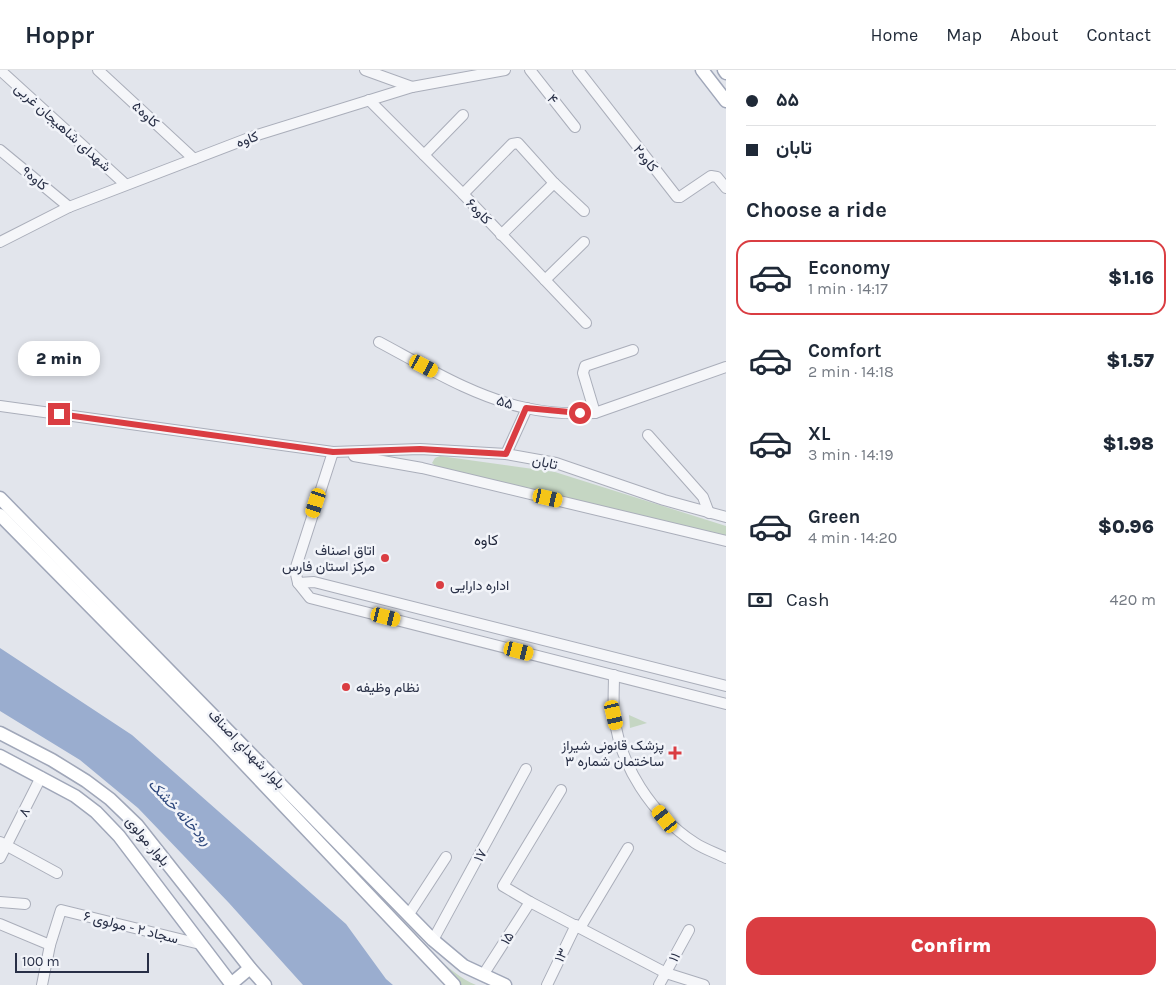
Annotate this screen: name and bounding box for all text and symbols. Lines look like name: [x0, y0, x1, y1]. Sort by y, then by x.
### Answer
text: Hoppr: [25, 21, 94, 49]
text: Home: [870, 24, 918, 46]
text: Map: [946, 24, 982, 46]
text: About: [1010, 24, 1059, 46]
text: Contact: [1087, 24, 1151, 46]
street label: شهدای شاهیجان غربی: [11, 79, 115, 175]
text: ۵۵: [776, 89, 799, 111]
street label: ۴: [543, 91, 562, 108]
street label: کاوه۵: [129, 98, 163, 131]
street label: کاوه: [234, 128, 261, 151]
text: تابان: [776, 137, 812, 159]
street label: کاوه۲: [630, 141, 662, 175]
street label: کاوه۹: [18, 162, 51, 194]
street label: کاوه۶: [462, 195, 495, 228]
text: Choose a ride: [746, 197, 887, 223]
icon: car: [748, 255, 793, 300]
text: Economy: [808, 257, 890, 279]
text: $1.16: [1108, 267, 1154, 289]
text: 1 min · 14:17: [808, 279, 888, 298]
icon: car: [748, 338, 793, 383]
text: Comfort: [808, 340, 882, 362]
callout: 2 min: [18, 342, 100, 376]
text: 2 min: [36, 349, 82, 368]
text: $1.57: [1106, 350, 1154, 372]
car: [407, 352, 440, 380]
text: 2 min · 14:18: [808, 362, 894, 381]
street label: ۵۵: [494, 392, 515, 413]
route start: [569, 402, 591, 424]
route end: [48, 403, 70, 425]
icon: car: [748, 421, 793, 466]
text: XL: [808, 423, 830, 445]
text: $1.98: [1103, 433, 1154, 455]
text: 3 min · 14:19: [808, 445, 894, 464]
street label: تابان: [531, 452, 560, 474]
car: [304, 486, 327, 520]
car: [531, 487, 564, 509]
icon: car: [748, 504, 793, 549]
text: Green: [808, 506, 860, 528]
text: $0.96: [1098, 516, 1154, 538]
text: 4 min · 14:20: [808, 528, 897, 547]
district label: کاوه: [474, 531, 498, 549]
place label: اتاق اصناف مرکز استان فارس: [282, 542, 375, 575]
marker: اتاق اصناف مرکز استان فارس: [379, 552, 391, 564]
place label: اداره دارایی: [450, 577, 509, 594]
marker: اداره دارایی: [434, 579, 446, 591]
icon: cash: [746, 586, 774, 614]
text: Cash: [786, 589, 830, 611]
text: 420 m: [1110, 590, 1156, 609]
car: [369, 606, 402, 628]
car: [502, 640, 535, 662]
place label: نظام وظیفه: [356, 679, 419, 696]
marker: نظام وظیفه: [340, 681, 352, 693]
car: [603, 699, 624, 731]
street label: بلوار شهداي اصناف: [202, 706, 289, 795]
place label: پزشک قانونی شیراز ساختمان شماره ٣: [561, 737, 664, 770]
marker: پزشک قانونی شیراز ساختمان شماره ٣: [668, 746, 682, 760]
water label: رودخانه خشک: [144, 775, 216, 849]
car: [649, 803, 680, 835]
street label: ۸: [15, 805, 34, 820]
street label: بلوار مولوی: [122, 813, 173, 870]
street label: ۱۷: [470, 846, 491, 865]
street label: سجاد ۲ - مولوی ۶: [82, 907, 180, 947]
button: Confirm: [746, 917, 1156, 975]
street label: ۱۵: [497, 929, 518, 948]
street label: ۱۳: [551, 946, 572, 965]
scale bar: [15, 950, 149, 973]
street label: ۱۱: [665, 950, 684, 965]
text: 100 m: [22, 953, 60, 970]

